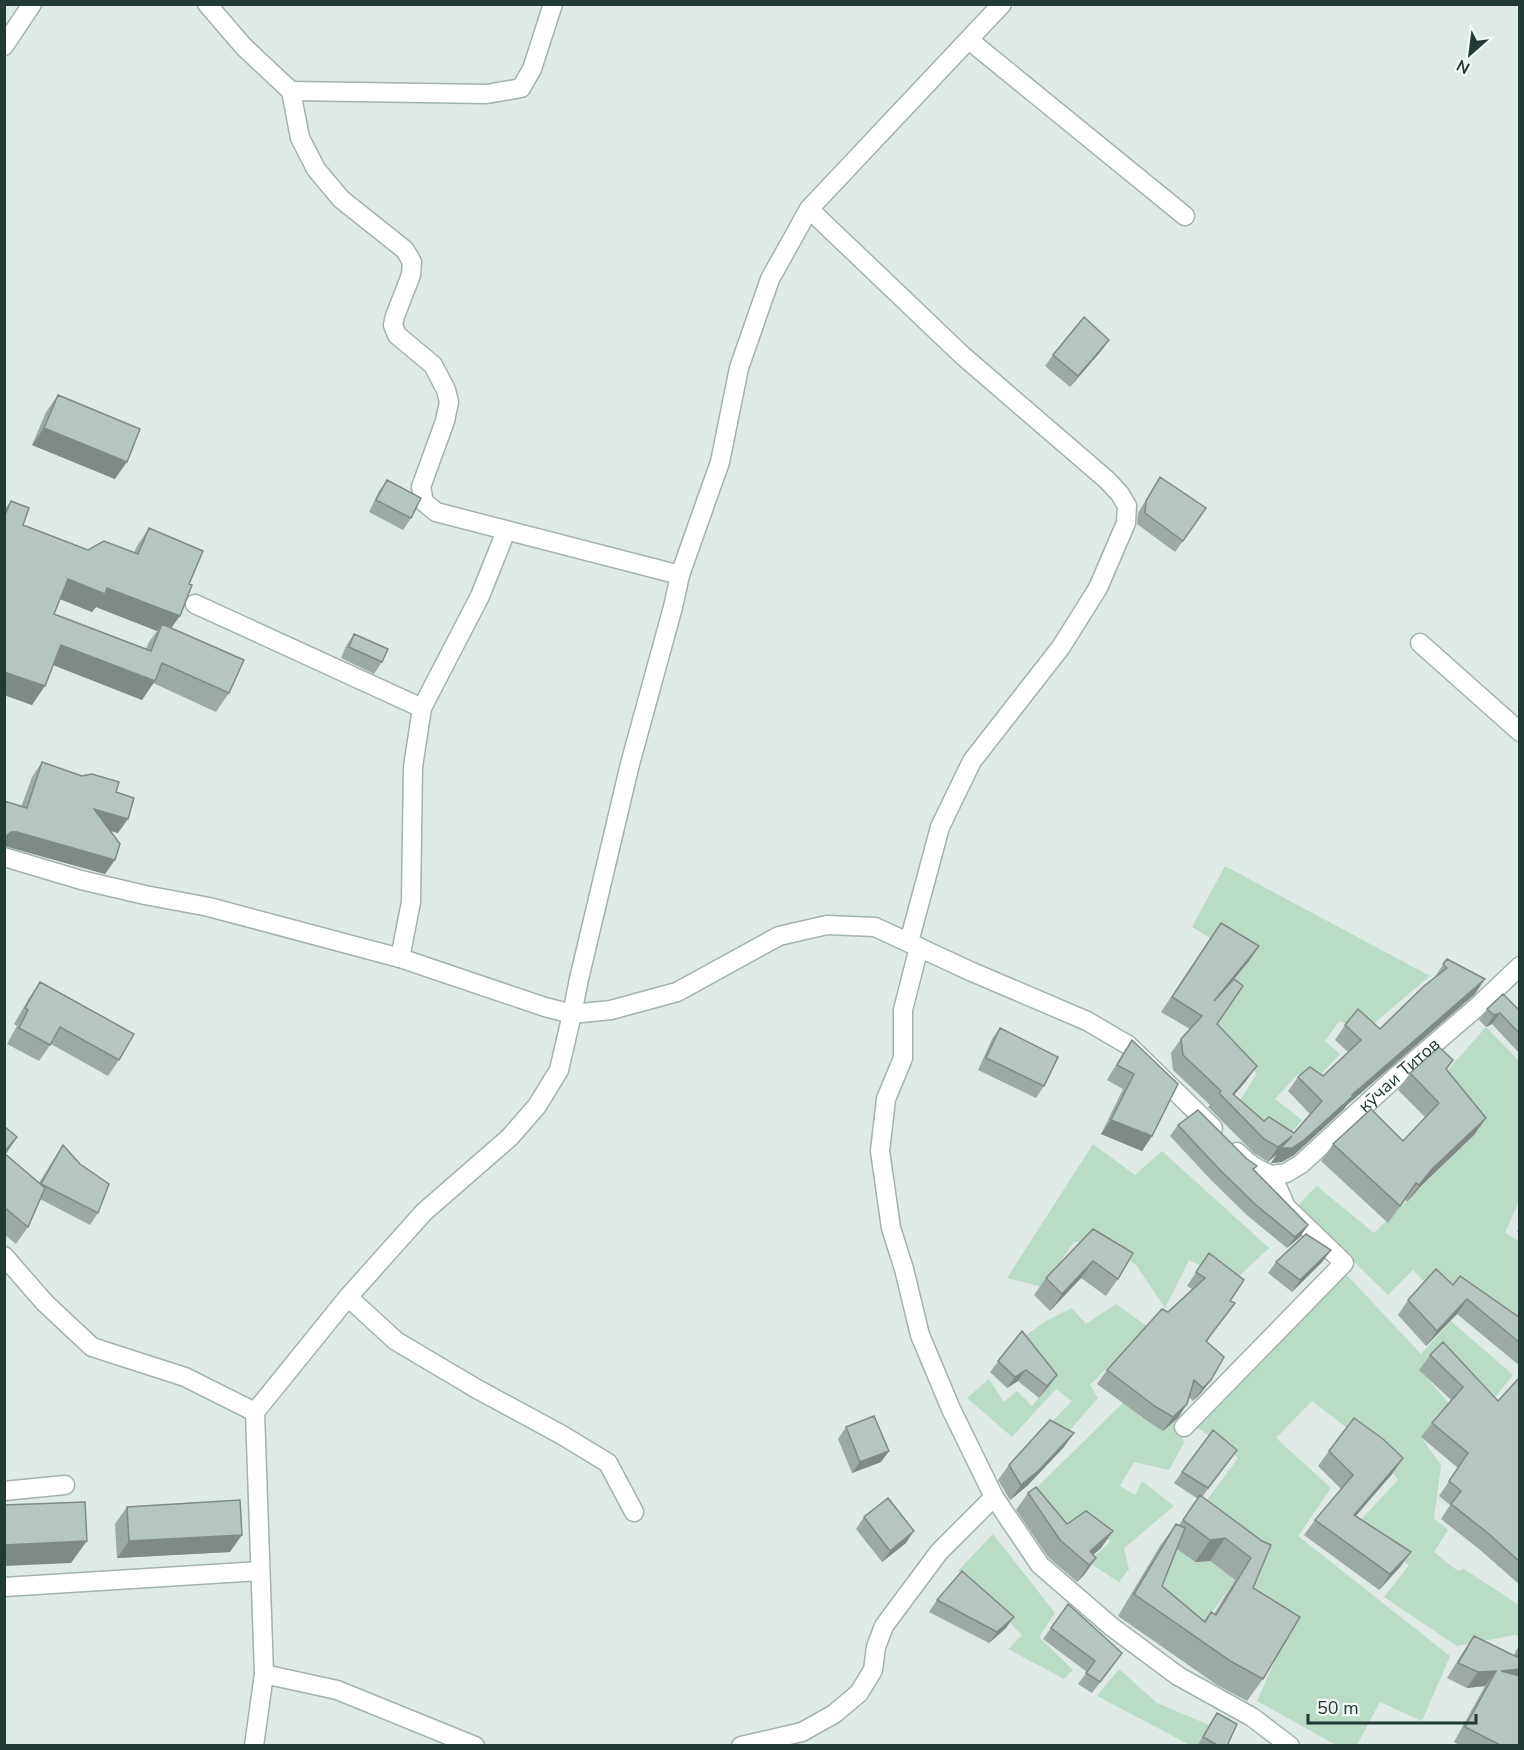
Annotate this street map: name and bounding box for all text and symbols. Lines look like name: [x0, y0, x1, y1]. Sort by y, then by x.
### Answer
north arrow: [1440, 24, 1500, 84]
text: N: [1453, 54, 1474, 79]
street label: кӯчаи Титов: [1353, 1032, 1445, 1118]
scale bar: [1308, 1687, 1476, 1725]
text: 50 m: [1317, 1696, 1359, 1720]

